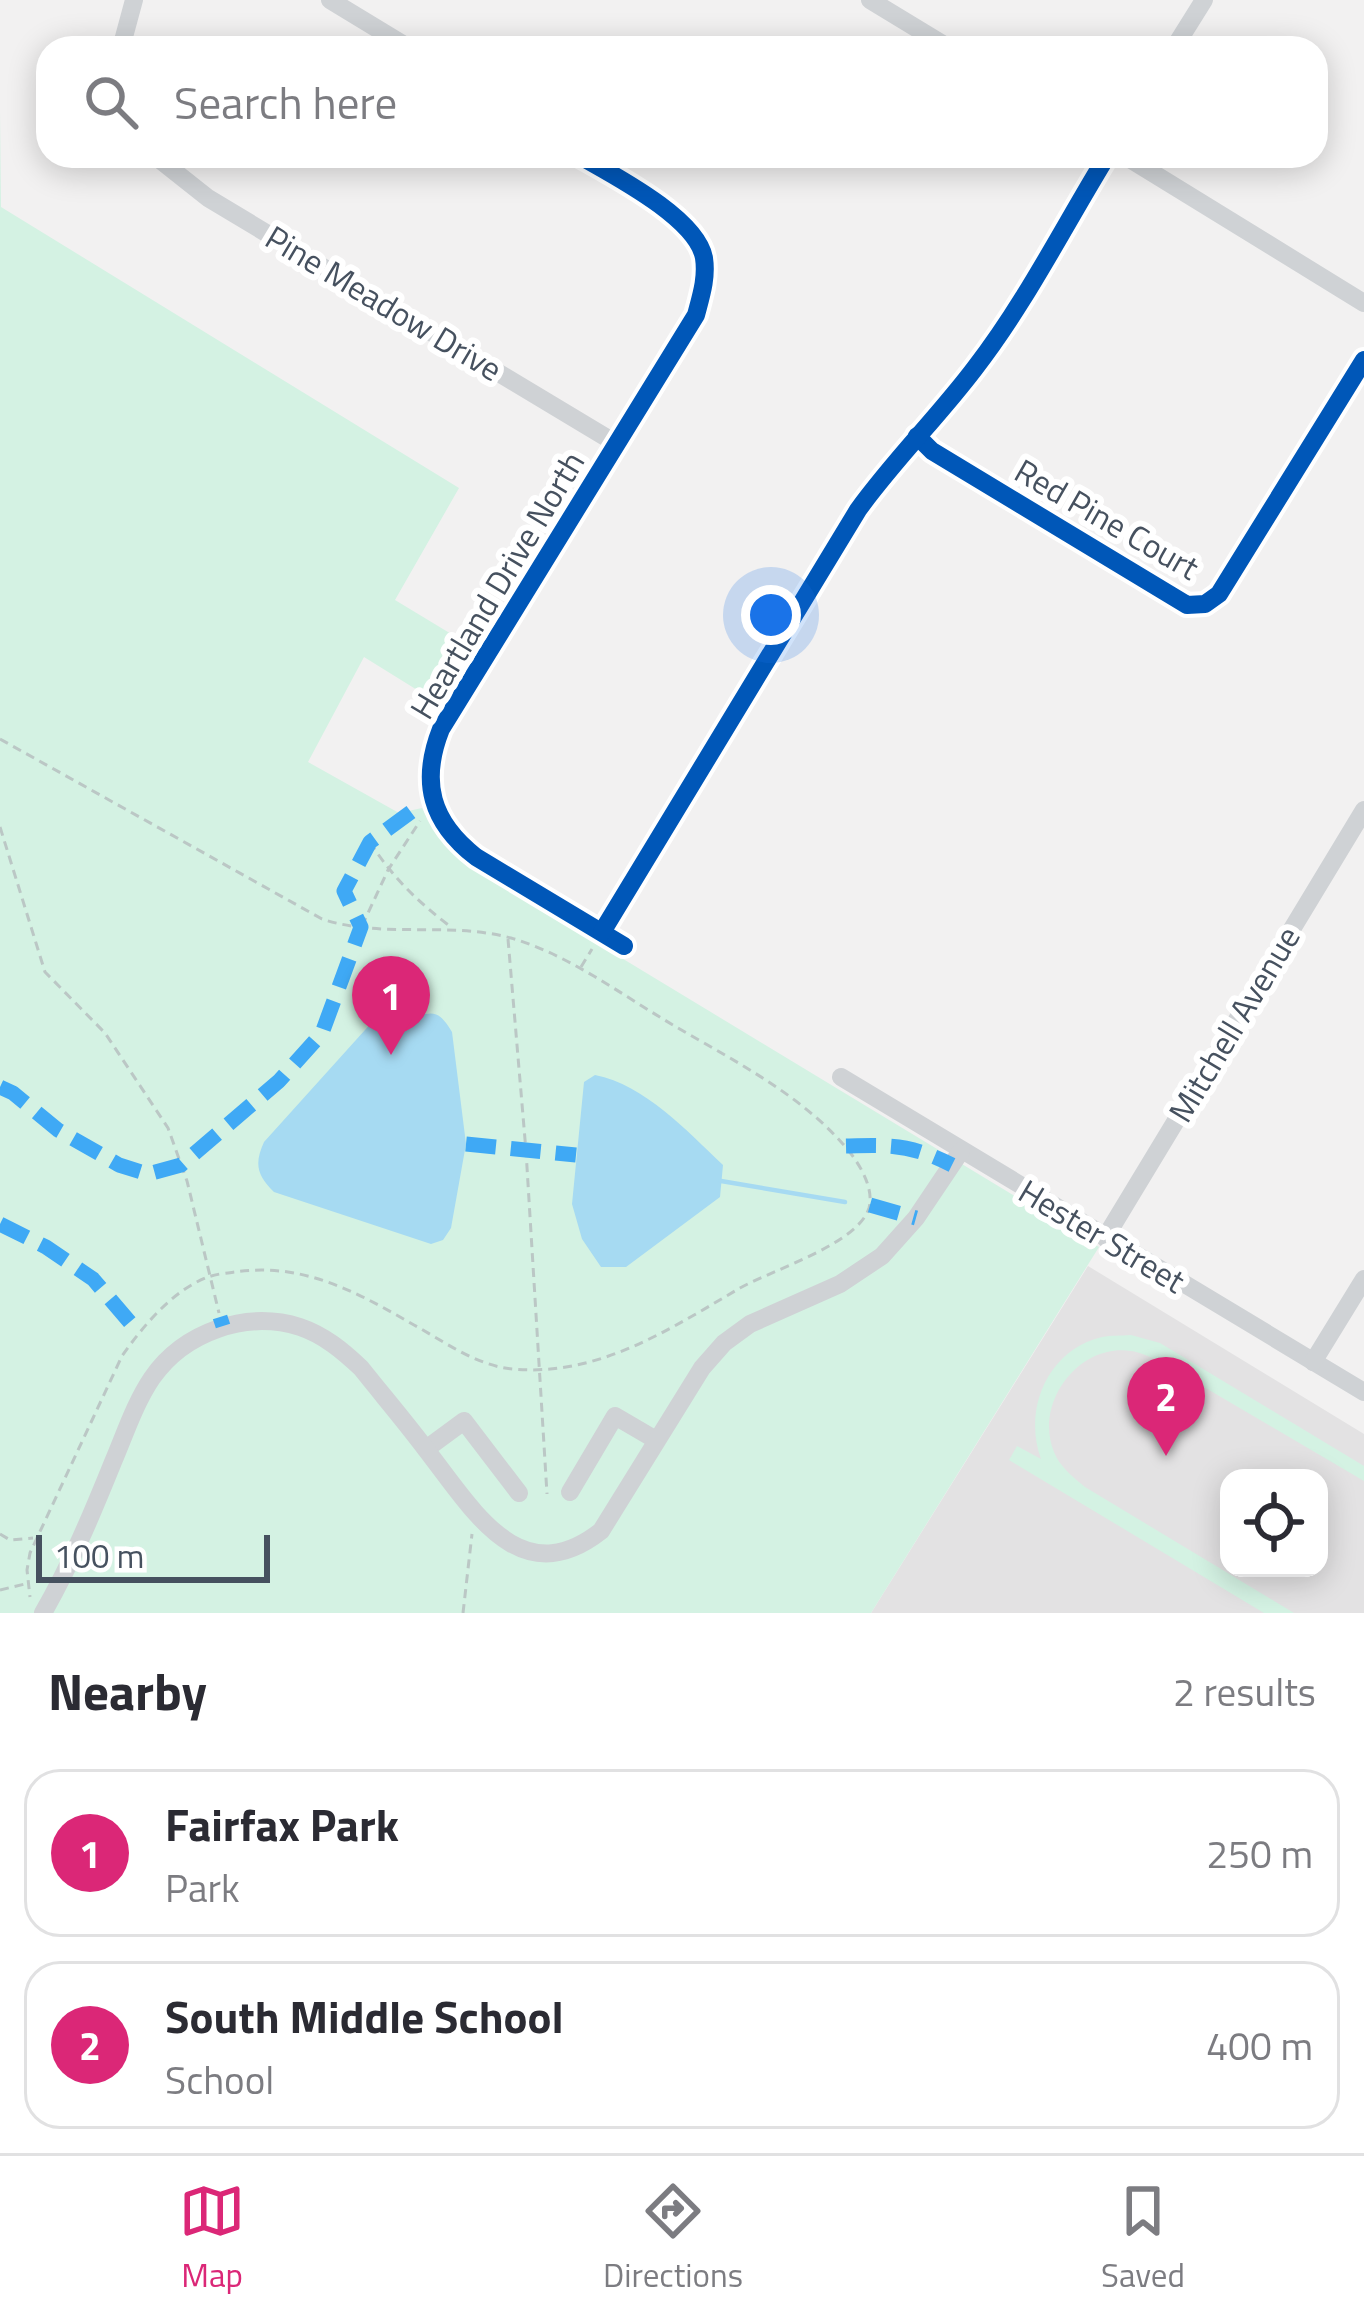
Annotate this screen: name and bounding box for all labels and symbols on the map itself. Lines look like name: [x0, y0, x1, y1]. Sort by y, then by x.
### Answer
street label: Pine Meadow Drive: [256, 212, 512, 394]
street label: Heartland Drive North: [397, 442, 597, 728]
street label: Red Pine Court: [1006, 446, 1209, 592]
your location: [741, 585, 801, 645]
street label: Mitchell Avenue: [1156, 916, 1312, 1132]
pin: 1: [352, 956, 430, 1055]
street label: Hester Street: [1009, 1167, 1195, 1306]
pin: 2: [1127, 1357, 1205, 1456]
scale bar: [36, 1529, 270, 1582]

